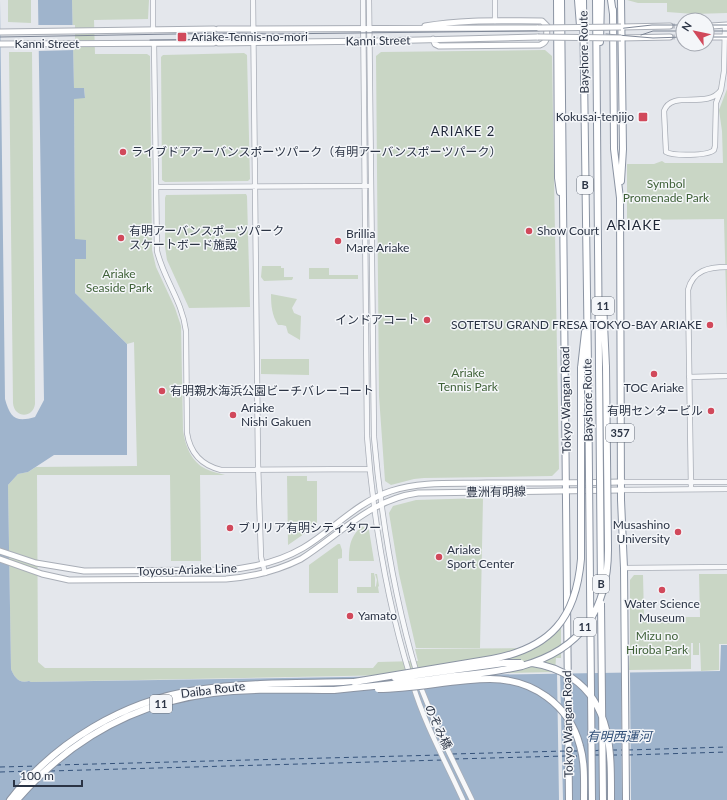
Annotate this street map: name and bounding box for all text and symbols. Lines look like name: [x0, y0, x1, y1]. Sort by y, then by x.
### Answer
street label: Bayshore Route: [575, 10, 592, 94]
north arrow: [675, 12, 715, 52]
text: N: [678, 19, 694, 33]
place label: Ariake-Tennis-no-mori: [191, 29, 308, 44]
marker: Ariake-Tennis-no-mori: [176, 31, 188, 43]
street label: Kanni Street: [345, 32, 411, 49]
street label: Kanni Street: [15, 36, 80, 51]
place label: Kokusai-tenjijo: [556, 109, 634, 124]
marker: Kokusai-tenjijo: [637, 111, 649, 123]
district label: ARIAKE 2: [431, 123, 495, 139]
place label: ライブドアアーバンスポーツパーク（有明アーバンスポーツパーク）: [131, 144, 502, 159]
marker: ライブドアアーバンスポーツパーク（有明アーバンスポーツパーク）: [118, 147, 128, 157]
road number: B: [577, 176, 593, 194]
park label: Symbol Promenade Park: [623, 176, 710, 205]
district label: ARIAKE: [606, 216, 662, 233]
place label: 有明アーバンスポーツパーク スケートボード施設: [129, 223, 284, 252]
place label: Show Court: [537, 223, 600, 238]
place label: Brillia Mare Ariake: [346, 226, 409, 255]
marker: Show Court: [524, 226, 534, 236]
marker: 有明アーバンスポーツパーク スケートボード施設: [116, 233, 126, 243]
marker: Brillia Mare Ariake: [333, 236, 343, 246]
park label: Ariake Seaside Park: [86, 266, 153, 295]
road number: 11: [592, 297, 614, 315]
place label: インドアコート: [335, 312, 419, 327]
marker: インドアコート: [422, 315, 432, 325]
place label: SOTETSU GRAND FRESA TOKYO-BAY ARIAKE: [451, 317, 702, 332]
marker: SOTETSU GRAND FRESA TOKYO-BAY ARIAKE: [705, 320, 715, 330]
street label: Tokyo Wangan Road: [557, 346, 574, 454]
street label: Bayshore Route: [579, 358, 596, 442]
park label: Ariake Tennis Park: [438, 365, 499, 394]
marker: TOC Ariake: [649, 369, 659, 379]
place label: TOC Ariake: [624, 380, 684, 395]
place label: 有明親水海浜公園ビーチバレーコート: [170, 383, 374, 398]
marker: 有明親水海浜公園ビーチバレーコート: [157, 386, 167, 396]
place label: Ariake Nishi Gakuen: [241, 400, 311, 429]
place label: 有明センタービル: [607, 403, 703, 418]
marker: 有明センタービル: [706, 406, 716, 416]
marker: Ariake Nishi Gakuen: [228, 410, 238, 420]
road number: 357: [606, 424, 634, 442]
street label: 豊洲有明線: [466, 483, 526, 500]
place label: Musashino University: [613, 517, 671, 546]
place label: ブリリア有明シティタワー: [238, 520, 381, 535]
marker: ブリリア有明シティタワー: [225, 523, 235, 533]
marker: Musashino University: [673, 527, 683, 537]
place label: Ariake Sport Center: [447, 542, 515, 571]
marker: Ariake Sport Center: [434, 552, 444, 562]
street label: Toyosu-Ariake Line: [137, 560, 237, 579]
road number: B: [593, 575, 609, 593]
marker: Water Science Museum: [657, 585, 667, 595]
place label: Water Science Museum: [624, 596, 700, 625]
place label: Yamato: [358, 608, 397, 623]
marker: Yamato: [345, 611, 355, 621]
road number: 11: [574, 618, 596, 636]
park label: Mizu no Hiroba Park: [626, 628, 689, 657]
street label: Tokyo Wangan Road: [559, 670, 576, 778]
street label: Daiba Route: [180, 678, 246, 701]
road number: 11: [150, 695, 172, 713]
street label: のぞみ橋: [422, 702, 455, 752]
water label: 有明西運河: [586, 728, 654, 744]
scale bar: [14, 762, 82, 788]
text: 100 m: [20, 768, 54, 783]

